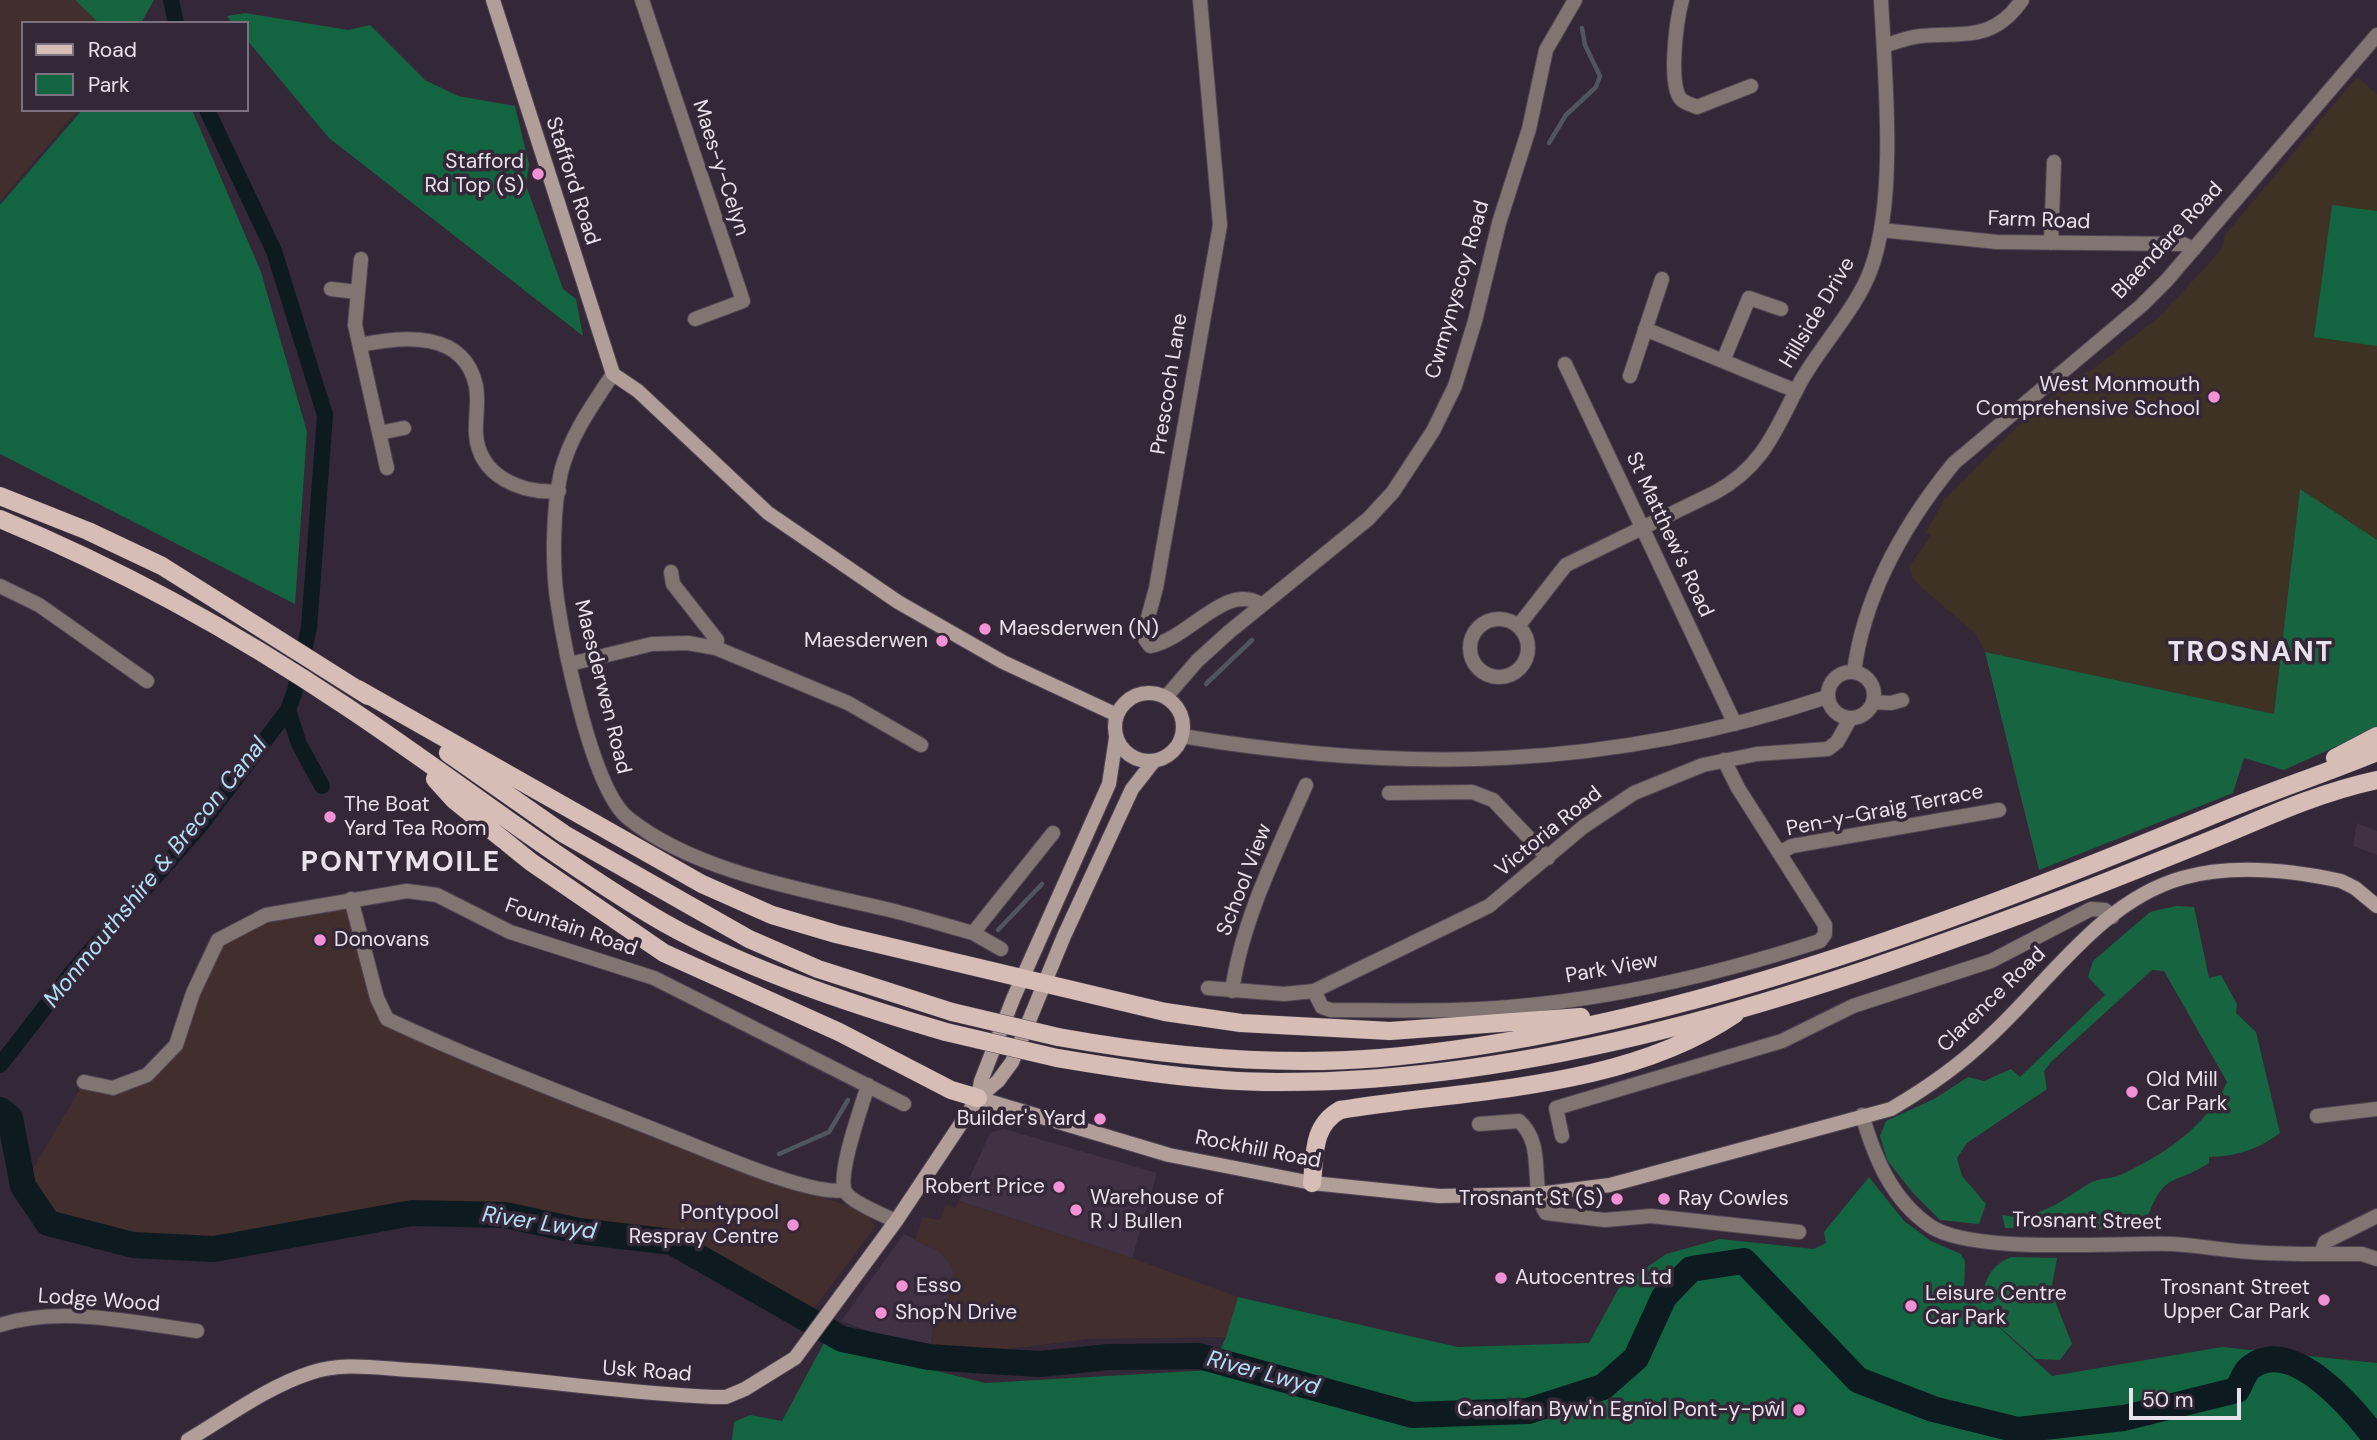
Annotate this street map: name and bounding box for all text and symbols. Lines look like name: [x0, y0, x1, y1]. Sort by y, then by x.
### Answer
legend: [21, 21, 248, 112]
text: Road: [88, 36, 137, 64]
text: Park: [88, 71, 129, 99]
street label: Maes-y-Celyn: [686, 97, 754, 239]
street label: Stafford Road: [539, 114, 605, 248]
place label: Stafford Rd Top (S): [424, 149, 524, 199]
marker: Stafford Rd Top (S): [530, 166, 546, 182]
street label: Blaendare Road: [2107, 177, 2229, 305]
street label: Cwmynyscoy Road: [1420, 198, 1496, 382]
street label: Farm Road: [1987, 207, 2091, 235]
street label: Hillside Drive: [1775, 253, 1861, 373]
street label: Prescoch Lane: [1146, 312, 1194, 456]
place label: West Monmouth Comprehensive School: [1976, 372, 2200, 422]
marker: West Monmouth Comprehensive School: [2206, 389, 2222, 405]
street label: St Matthew's Road: [1620, 448, 1718, 622]
street label: Maesderwen Road: [568, 597, 636, 777]
place label: Maesderwen (N): [999, 616, 1159, 642]
marker: Maesderwen (N): [977, 621, 993, 637]
place label: Maesderwen: [804, 628, 928, 654]
marker: Maesderwen: [934, 633, 950, 649]
district label: TROSNANT: [2169, 637, 2333, 671]
water label: Monmouthshire & Brecon Canal: [39, 732, 273, 1014]
street label: Pen-y-Graig Terrace: [1784, 780, 1986, 842]
street label: Victoria Road: [1491, 781, 1607, 883]
place label: The Boat Yard Tea Room: [344, 792, 486, 842]
marker: The Boat Yard Tea Room: [322, 809, 338, 825]
street label: School View: [1212, 820, 1278, 940]
district label: PONTYMOILE: [302, 847, 500, 881]
street label: Fountain Road: [501, 894, 641, 962]
place label: Donovans: [334, 927, 429, 953]
marker: Donovans: [312, 932, 328, 948]
street label: Clarence Road: [1933, 942, 2051, 1058]
street label: Park View: [1564, 948, 1660, 990]
place label: Old Mill Car Park: [2146, 1067, 2227, 1117]
marker: Old Mill Car Park: [2124, 1084, 2140, 1100]
place label: Builder's Yard: [957, 1106, 1086, 1132]
marker: Builder's Yard: [1092, 1111, 1108, 1127]
street label: Rockhill Road: [1193, 1125, 1323, 1175]
place label: Robert Price: [925, 1174, 1045, 1200]
marker: Robert Price: [1051, 1179, 1067, 1195]
place label: Warehouse of R J Bullen: [1090, 1185, 1224, 1235]
place label: Trosnant St (S): [1459, 1186, 1603, 1212]
place label: Ray Cowles: [1678, 1186, 1789, 1212]
marker: Trosnant St (S): [1609, 1191, 1625, 1207]
marker: Ray Cowles: [1656, 1191, 1672, 1207]
place label: Pontypool Respray Centre: [629, 1200, 779, 1250]
water label: River Lwyd: [480, 1201, 598, 1247]
marker: Warehouse of R J Bullen: [1068, 1202, 1084, 1218]
street label: Trosnant Street: [2012, 1208, 2162, 1236]
marker: Pontypool Respray Centre: [785, 1217, 801, 1233]
place label: Autocentres Ltd: [1515, 1265, 1672, 1291]
marker: Autocentres Ltd: [1493, 1270, 1509, 1286]
place label: Esso: [916, 1273, 961, 1299]
place label: Trosnant Street Upper Car Park: [2160, 1275, 2310, 1325]
marker: Esso: [894, 1278, 910, 1294]
place label: Leisure Centre Car Park: [1925, 1281, 2067, 1331]
street label: Lodge Wood: [37, 1284, 161, 1318]
marker: Trosnant Street Upper Car Park: [2316, 1292, 2332, 1308]
marker: Leisure Centre Car Park: [1903, 1298, 1919, 1314]
place label: Shop'N Drive: [895, 1300, 1017, 1326]
marker: Shop'N Drive: [873, 1305, 889, 1321]
water label: River Lwyd: [1204, 1346, 1322, 1402]
street label: Usk Road: [602, 1356, 692, 1388]
scale bar: [2132, 1374, 2244, 1418]
text: 50 m: [2142, 1386, 2193, 1414]
place label: Canolfan Byw'n Egnïol Pont-y-pŵl: [1457, 1397, 1785, 1423]
marker: Canolfan Byw'n Egnïol Pont-y-pŵl: [1791, 1402, 1807, 1418]

